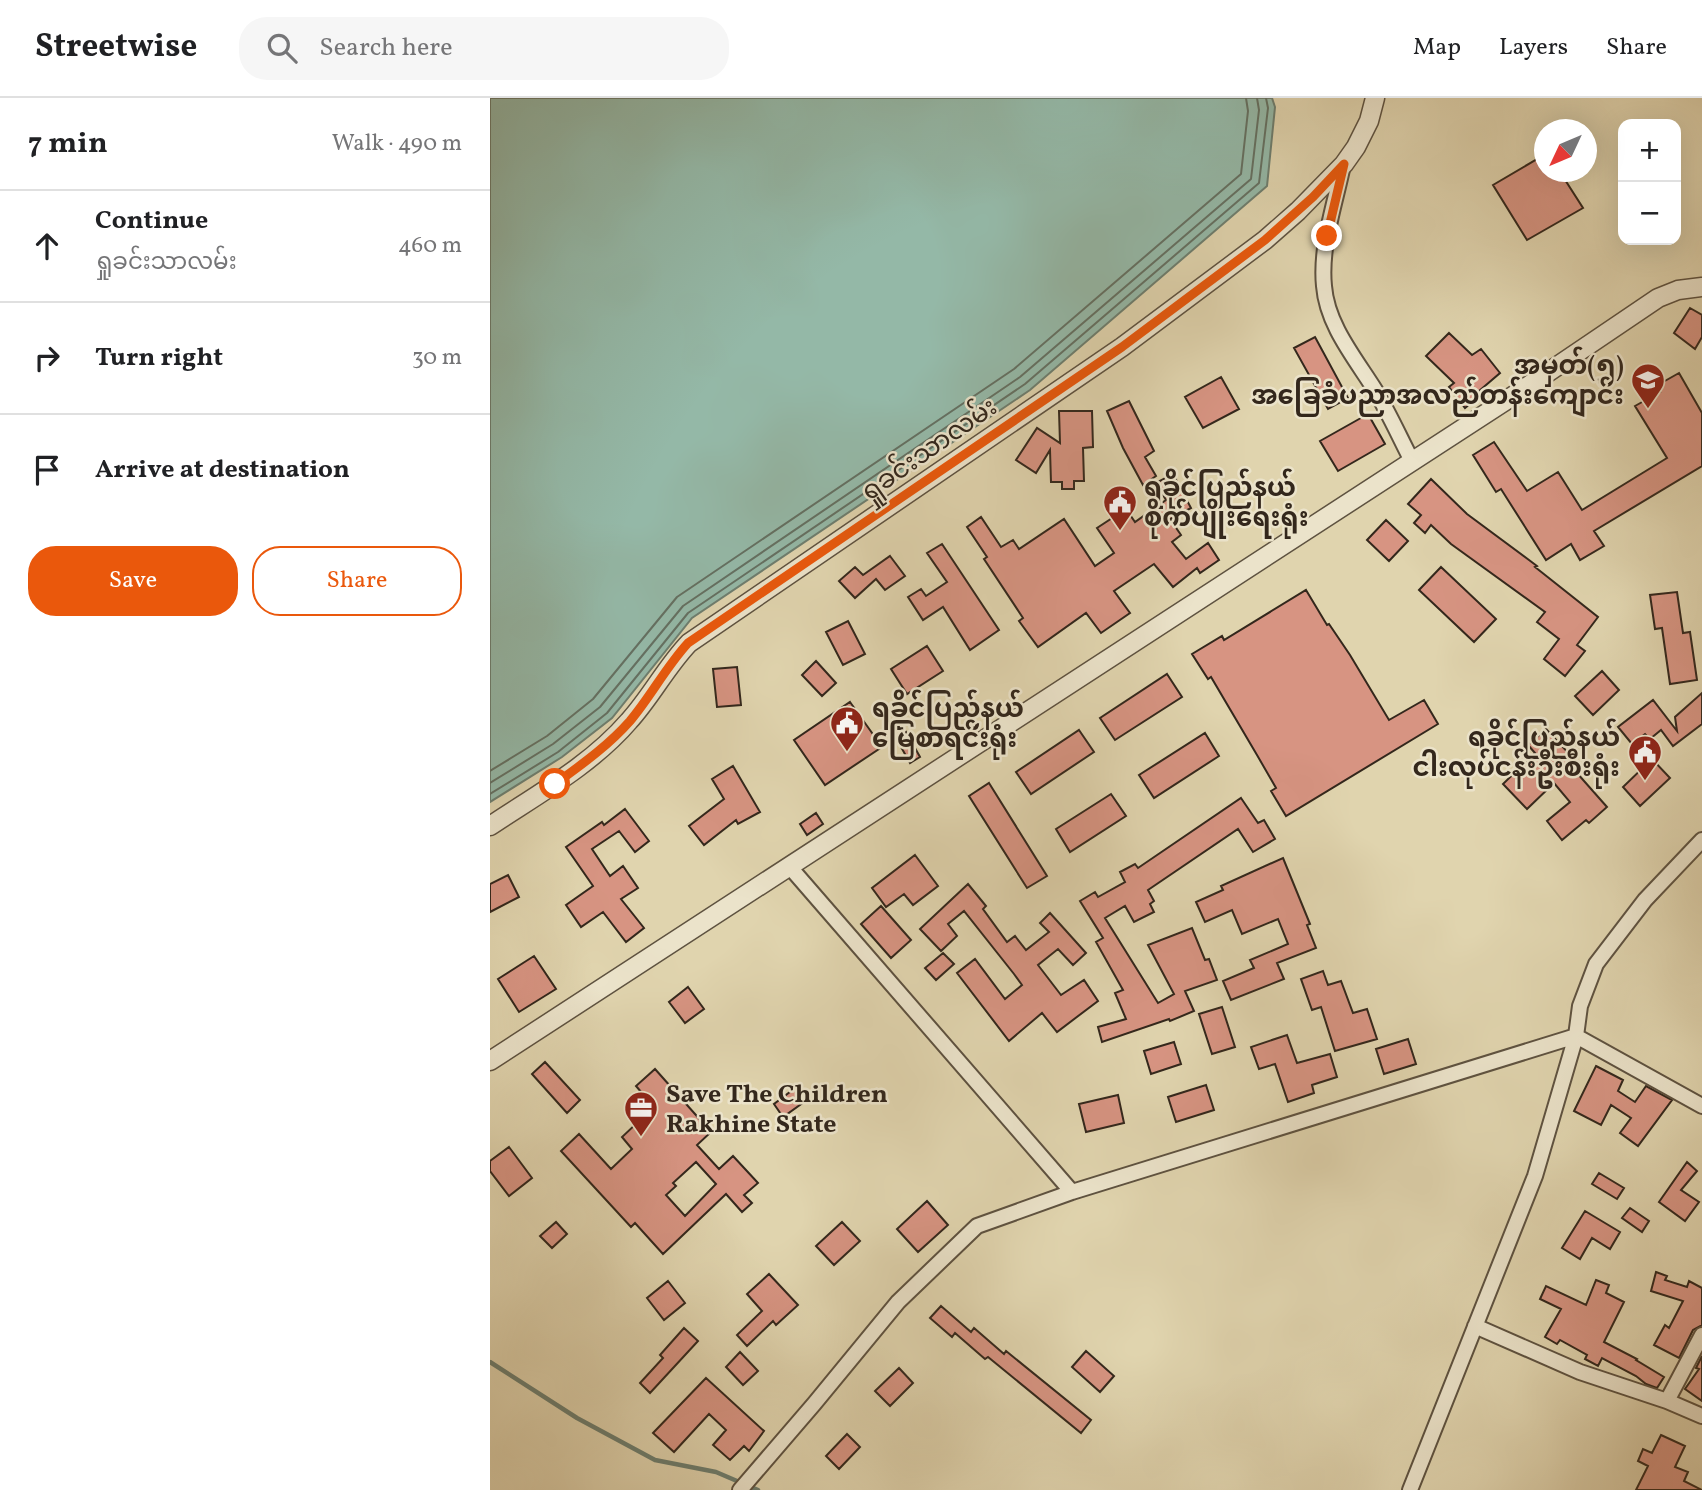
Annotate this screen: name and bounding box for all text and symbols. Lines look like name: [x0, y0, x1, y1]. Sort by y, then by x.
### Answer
search box: [239, 17, 729, 80]
text: Streetwise: [35, 25, 197, 71]
icon: search: [263, 29, 301, 67]
text: Search here: [319, 30, 453, 66]
text: Map: [1413, 31, 1461, 65]
text: Layers: [1499, 31, 1568, 65]
text: Share: [1606, 31, 1667, 65]
north arrow: [1534, 119, 1597, 182]
map controls: [1618, 119, 1681, 245]
button: +: [1618, 119, 1681, 182]
text: 7 min: [28, 123, 108, 165]
text: Walk · 490 m: [332, 128, 462, 160]
button: −: [1618, 182, 1681, 245]
text: Continue: [95, 203, 208, 239]
route end: [1311, 220, 1342, 251]
icon: ahead: [28, 227, 66, 265]
text: 460 m: [398, 230, 462, 262]
text: ရှုခင်းသာလမ်း: [95, 247, 237, 279]
icon: right: [28, 339, 66, 377]
text: Turn right: [95, 340, 223, 376]
text: 30 m: [412, 342, 462, 374]
place label: အမှတ်(၅) အခြေခံပညာအလည်တန်းကျောင်း: [1251, 346, 1624, 417]
school or university icon: အမှတ်(၅) အခြေခံပညာအလည်တန်းကျောင်း: [1629, 361, 1667, 410]
street label: ရှုခင်းသာလမ်း: [853, 389, 1006, 512]
icon: arrive: [28, 451, 66, 489]
text: Arrive at destination: [95, 452, 350, 488]
place label: ရခိုင်ပြည်နယ် စိုက်ပျိုးရေးရုံး: [1144, 468, 1309, 539]
public building icon: ရခိုင်ပြည်နယ် စိုက်ပျိုးရေးရုံး: [1101, 483, 1139, 532]
button: Save: [28, 546, 238, 616]
button: Share: [252, 546, 462, 616]
place label: ရခိုင်ပြည်နယ် မြေစာရင်းရုံး: [872, 689, 1024, 760]
public building icon: ရခိုင်ပြည်နယ် မြေစာရင်းရုံး: [828, 704, 866, 753]
place label: ရခိုင်ပြည်နယ် ငါးလုပ်ငန်းဦးစီးရုံး: [1412, 718, 1620, 789]
public building icon: ရခိုင်ပြည်နယ် ငါးလုပ်ငန်းဦးစီးရုံး: [1626, 733, 1664, 782]
route start: [539, 768, 570, 799]
place label: Save The Children Rakhine State: [666, 1077, 888, 1143]
office icon: Save The Children Rakhine State: [622, 1089, 660, 1138]

